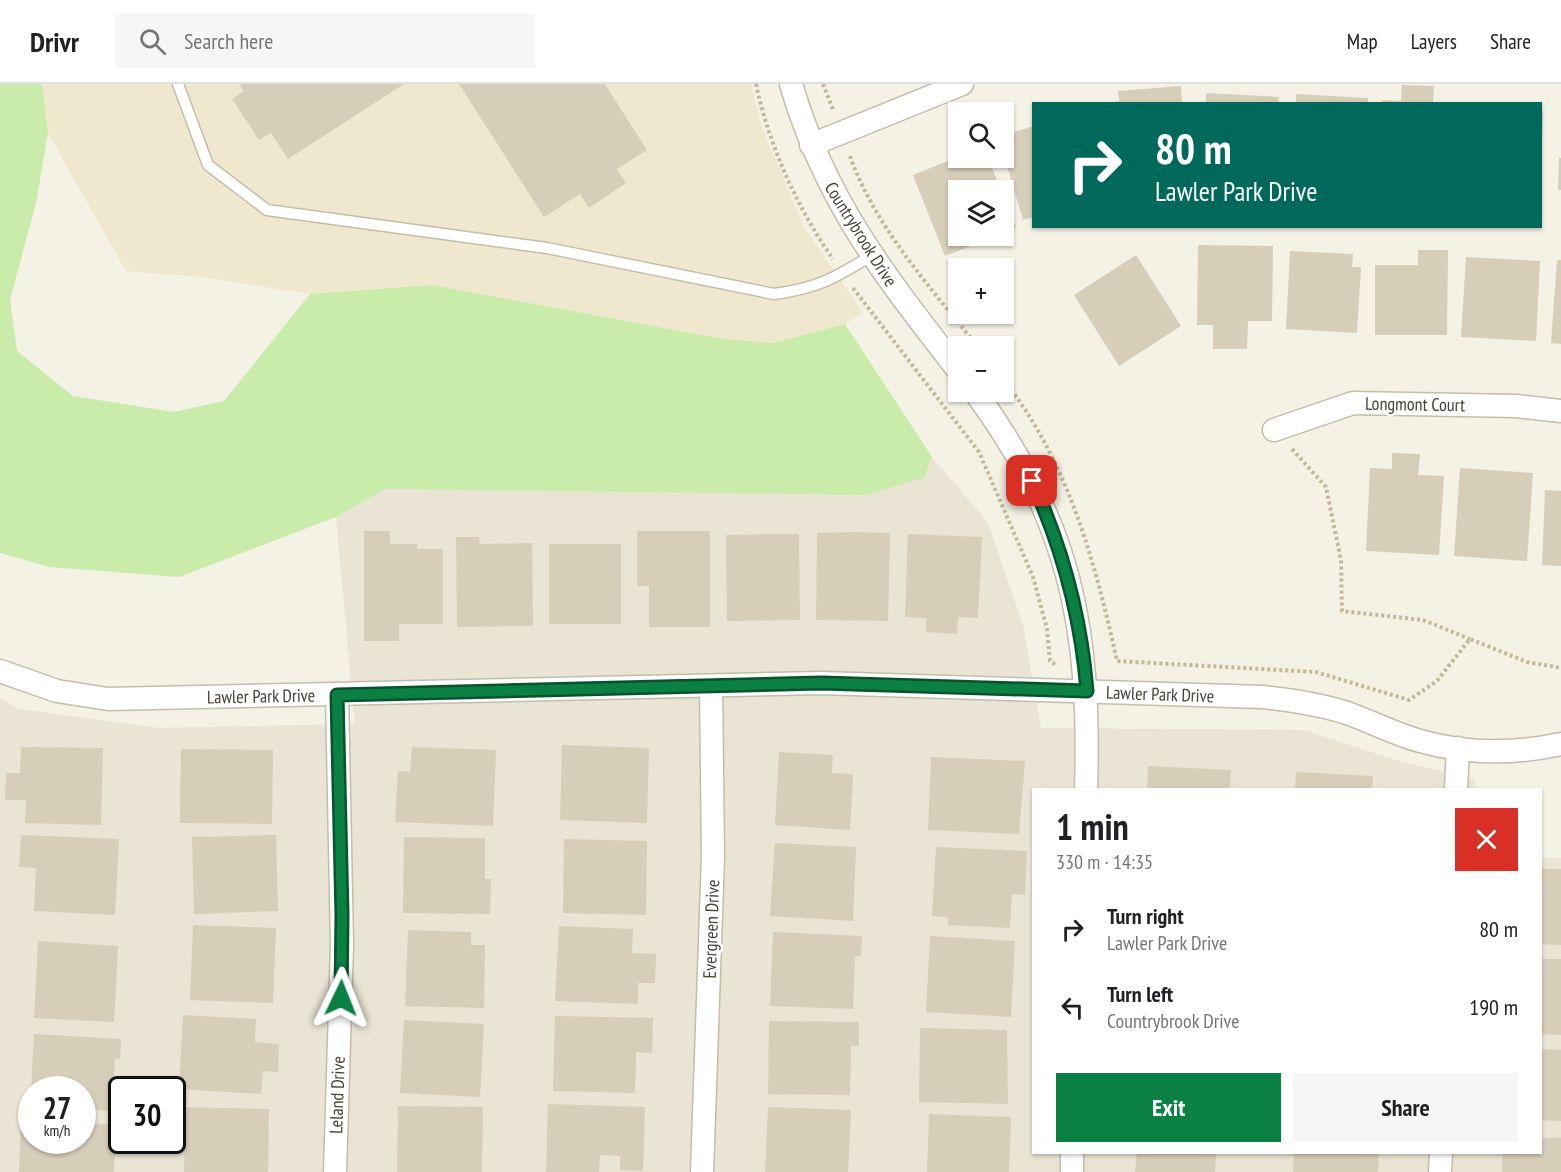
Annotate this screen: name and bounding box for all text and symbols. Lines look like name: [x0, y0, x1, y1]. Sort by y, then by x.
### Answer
search box: [115, 14, 535, 68]
text: Drivr: [30, 23, 79, 60]
icon: search: [136, 25, 169, 58]
text: Search here: [184, 27, 273, 55]
text: Map: [1347, 28, 1378, 55]
text: Layers: [1411, 28, 1457, 55]
text: Share: [1490, 28, 1531, 55]
map controls: [948, 102, 1014, 402]
button: search: [948, 102, 1014, 168]
text: 80 m: [1155, 121, 1232, 176]
icon: right: [1056, 126, 1134, 204]
text: Lawler Park Drive: [1155, 174, 1317, 208]
street label: Countrybrook Drive: [820, 177, 902, 291]
button: layers: [948, 180, 1014, 246]
button: +: [948, 258, 1014, 324]
button: −: [948, 336, 1014, 402]
street label: Longmont Court: [1365, 392, 1465, 416]
pin: [1006, 455, 1057, 506]
icon: arrive: [1015, 464, 1048, 497]
street label: Lawler Park Drive: [1105, 681, 1215, 707]
street label: Lawler Park Drive: [207, 684, 315, 708]
text: 1 min: [1056, 803, 1129, 850]
button: close: [1455, 808, 1518, 871]
text: 330 m · 14:35: [1056, 849, 1153, 875]
street label: Evergreen Drive: [698, 879, 724, 979]
text: Turn right: [1107, 902, 1184, 930]
icon: right: [1056, 913, 1089, 946]
text: 80 m: [1479, 915, 1518, 943]
text: Lawler Park Drive: [1107, 930, 1227, 956]
position arrow: [309, 966, 373, 1030]
text: Turn left: [1107, 980, 1173, 1008]
icon: left: [1056, 991, 1089, 1024]
text: 190 m: [1469, 993, 1518, 1021]
text: Countrybrook Drive: [1107, 1008, 1240, 1034]
street label: Leland Drive: [324, 1056, 350, 1134]
button: Exit: [1056, 1073, 1281, 1142]
button: Share: [1293, 1073, 1518, 1142]
speed limit sign: 30: [108, 1076, 186, 1154]
text: 27: [43, 1088, 71, 1127]
text: km/h: [44, 1121, 70, 1140]

